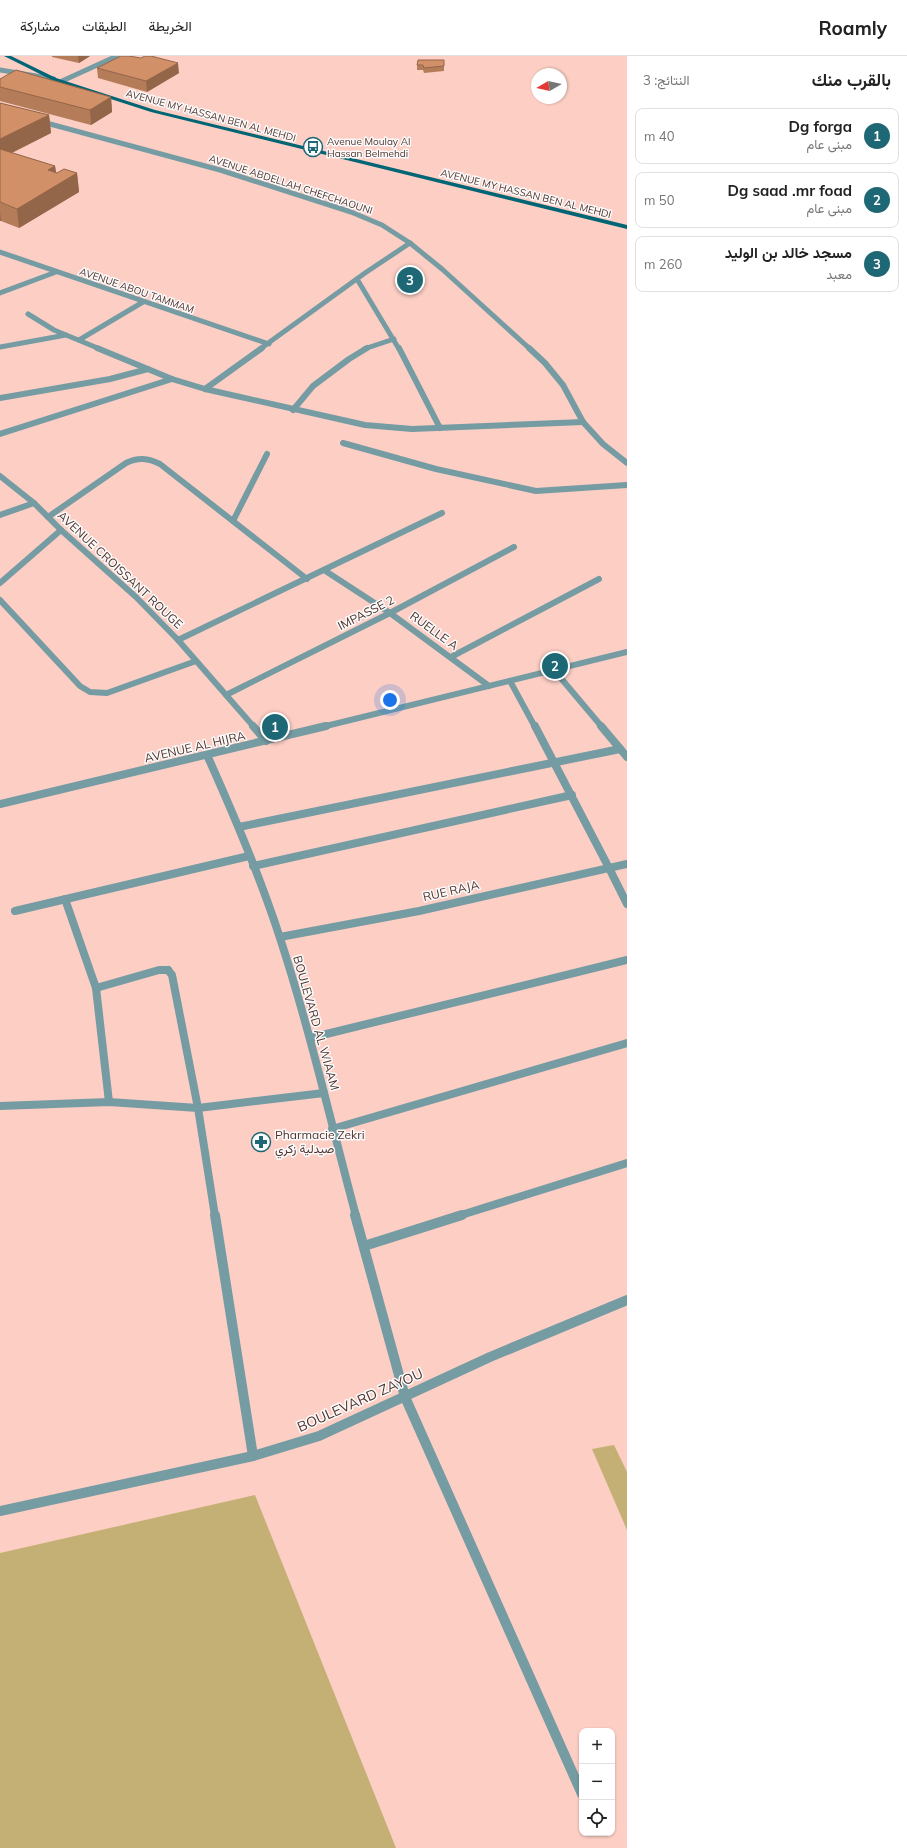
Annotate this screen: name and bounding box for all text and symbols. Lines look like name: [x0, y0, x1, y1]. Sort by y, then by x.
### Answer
text: Roamly: [819, 16, 887, 40]
text: مشاركة: [20, 17, 60, 35]
text: الطبقات: [82, 17, 126, 35]
text: الخريطة: [148, 17, 192, 35]
north arrow: [531, 68, 567, 104]
text: بالقرب منك: [812, 69, 891, 90]
text: النتائج: 3: [643, 72, 690, 88]
street label: AVENUE MY HASSAN BEN AL MEHDI: [124, 87, 297, 144]
text: Dg forga: [789, 117, 852, 136]
text: 40 m: [644, 128, 674, 144]
text: 1: [873, 128, 881, 144]
place label: Avenue Moulay Al Hassan Belmehdi: [327, 135, 410, 160]
bus stop icon: Avenue Moulay Al Hassan Belmehdi: [302, 136, 324, 158]
text: مبنى عام: [806, 136, 852, 152]
street label: AVENUE ABDELLAH CHEFCHAOUNI: [207, 152, 374, 217]
street label: AVENUE MY HASSAN BEN AL MEHDI: [439, 166, 613, 221]
text: Dg saad .mr foad: [728, 181, 852, 200]
text: 50 m: [644, 192, 674, 208]
text: 2: [873, 192, 881, 208]
text: مبنى عام: [806, 200, 852, 216]
text: مسجد خالد بن الوليد: [725, 243, 852, 262]
text: 260 m: [644, 256, 682, 272]
text: 3: [873, 256, 881, 272]
street label: AVENUE ABOU TAMMAM: [78, 265, 196, 316]
pin: 3: [397, 265, 423, 295]
text: معبد: [826, 266, 852, 282]
street label: AVENUE CROISSANT ROUGE: [55, 508, 186, 632]
street label: IMPASSE 2: [335, 592, 397, 633]
street label: RUELLE A: [407, 608, 462, 653]
pin: 2: [542, 651, 568, 681]
your location: [380, 690, 400, 710]
pin: 1: [262, 712, 288, 742]
street label: AVENUE AL HIJRA: [143, 728, 247, 765]
street label: RUE RAJA: [421, 877, 481, 904]
street label: BOULEVARD AL WIAAM: [290, 954, 343, 1092]
place label: Pharmacie Zekri صيدلية زكري: [275, 1127, 365, 1159]
pharmacy icon: Pharmacie Zekri صيدلية زكري: [250, 1131, 272, 1153]
street label: BOULEVARD ZAYOU: [294, 1364, 426, 1436]
map controls: [579, 1728, 615, 1836]
button: +: [579, 1728, 615, 1764]
button: −: [579, 1764, 615, 1800]
button: locate: [579, 1800, 615, 1836]

